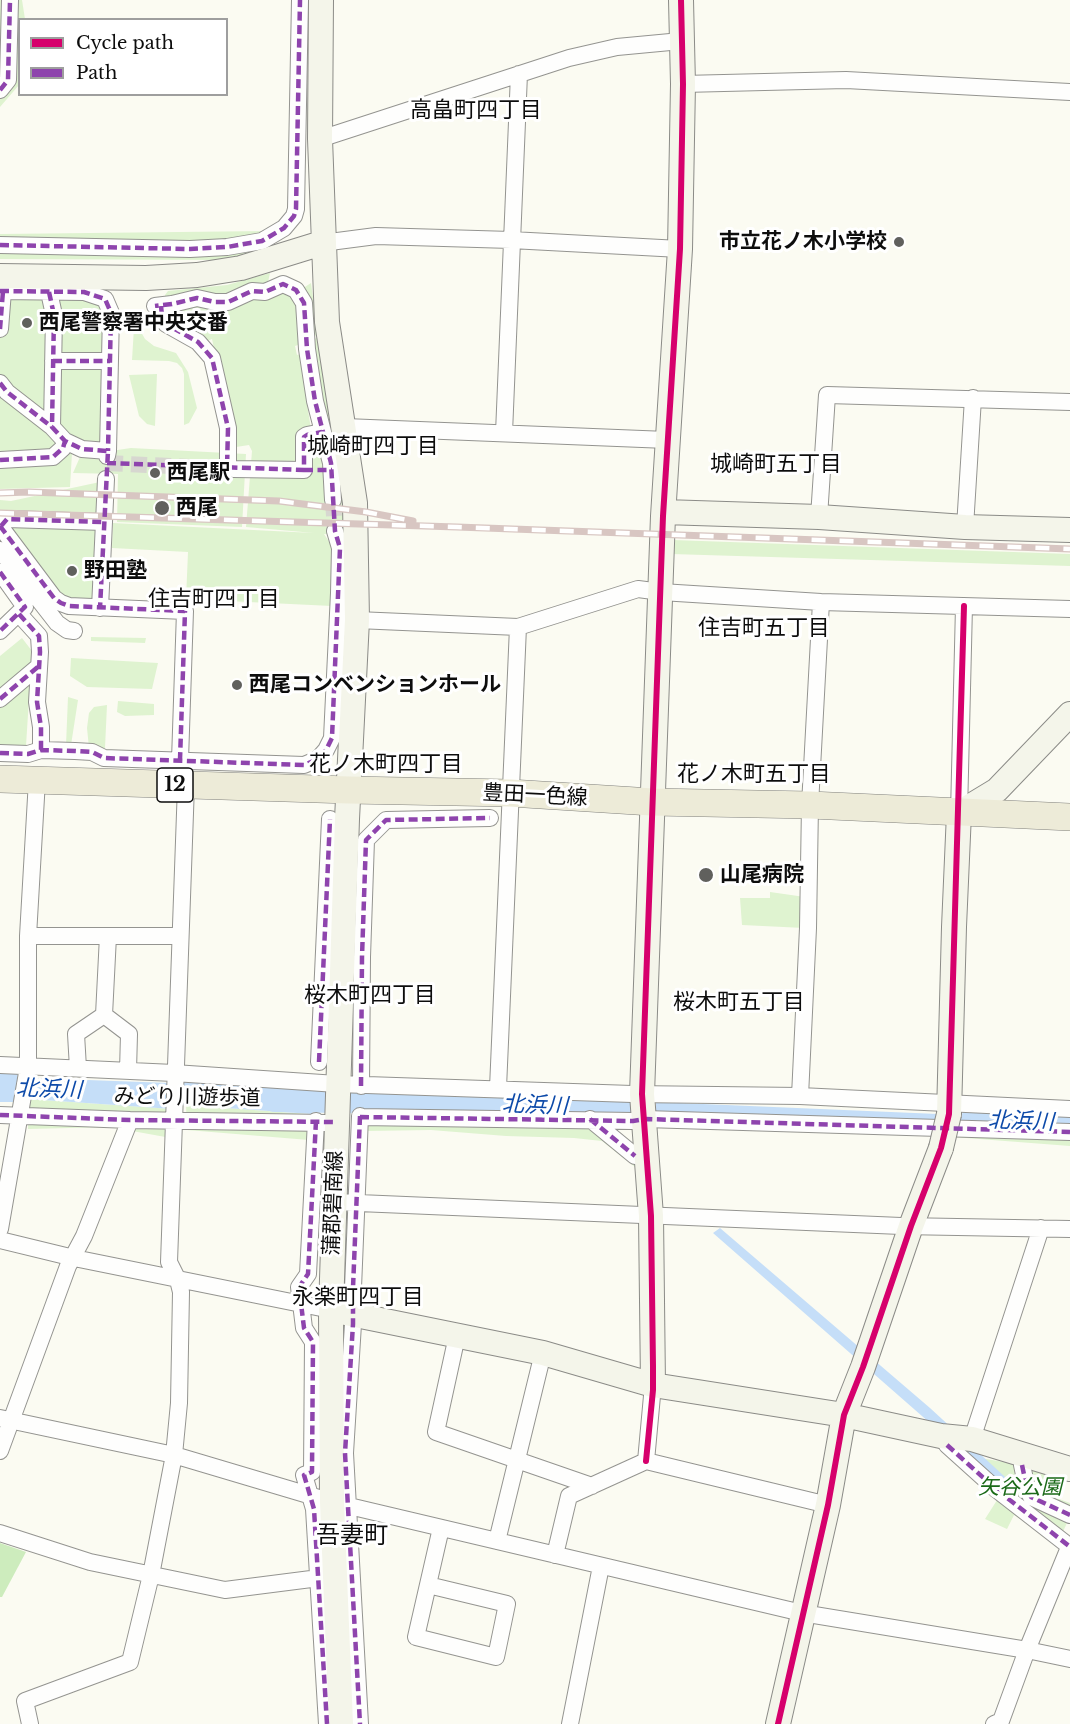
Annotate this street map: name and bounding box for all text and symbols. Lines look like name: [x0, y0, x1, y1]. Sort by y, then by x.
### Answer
legend: [18, 18, 228, 96]
text: Cycle path: [76, 32, 174, 54]
text: Path: [76, 62, 117, 84]
district label: 高畠町四丁目: [410, 98, 542, 124]
place label: 市立花ノ木小学校: [719, 229, 887, 255]
marker: 市立花ノ木小学校: [892, 235, 906, 249]
place label: 西尾警察署中央交番: [39, 310, 228, 336]
marker: 西尾警察署中央交番: [20, 316, 34, 330]
district label: 城崎町四丁目: [307, 434, 439, 460]
district label: 城崎町五丁目: [710, 452, 842, 478]
place label: 西尾駅: [167, 460, 230, 486]
marker: 西尾駅: [148, 466, 162, 480]
place label: 西尾: [176, 495, 218, 521]
marker: 西尾: [153, 499, 171, 517]
place label: 野田塾: [84, 558, 147, 584]
marker: 野田塾: [65, 564, 79, 578]
district label: 住吉町四丁目: [148, 587, 280, 613]
district label: 住吉町五丁目: [698, 616, 830, 642]
place label: 西尾コンベンションホール: [249, 672, 501, 698]
marker: 西尾コンベンションホール: [230, 678, 244, 692]
district label: 花ノ木町四丁目: [309, 752, 463, 778]
district label: 花ノ木町五丁目: [677, 762, 831, 788]
road number: 12: [157, 768, 193, 802]
street label: 豊田一色線: [482, 781, 588, 811]
place label: 山尾病院: [720, 862, 804, 888]
marker: 山尾病院: [697, 866, 715, 884]
district label: 桜木町四丁目: [304, 983, 436, 1009]
district label: 桜木町五丁目: [673, 990, 805, 1016]
water label: 北浜川: [16, 1076, 82, 1104]
street label: みどり川遊歩道: [113, 1084, 261, 1112]
water label: 北浜川: [502, 1092, 568, 1120]
water label: 北浜川: [988, 1108, 1054, 1136]
street label: 蒲郡碧南線: [320, 1150, 348, 1256]
district label: 永楽町四丁目: [292, 1285, 424, 1311]
park label: 矢谷公園: [978, 1475, 1062, 1501]
district label: 吾妻町: [316, 1522, 388, 1550]

